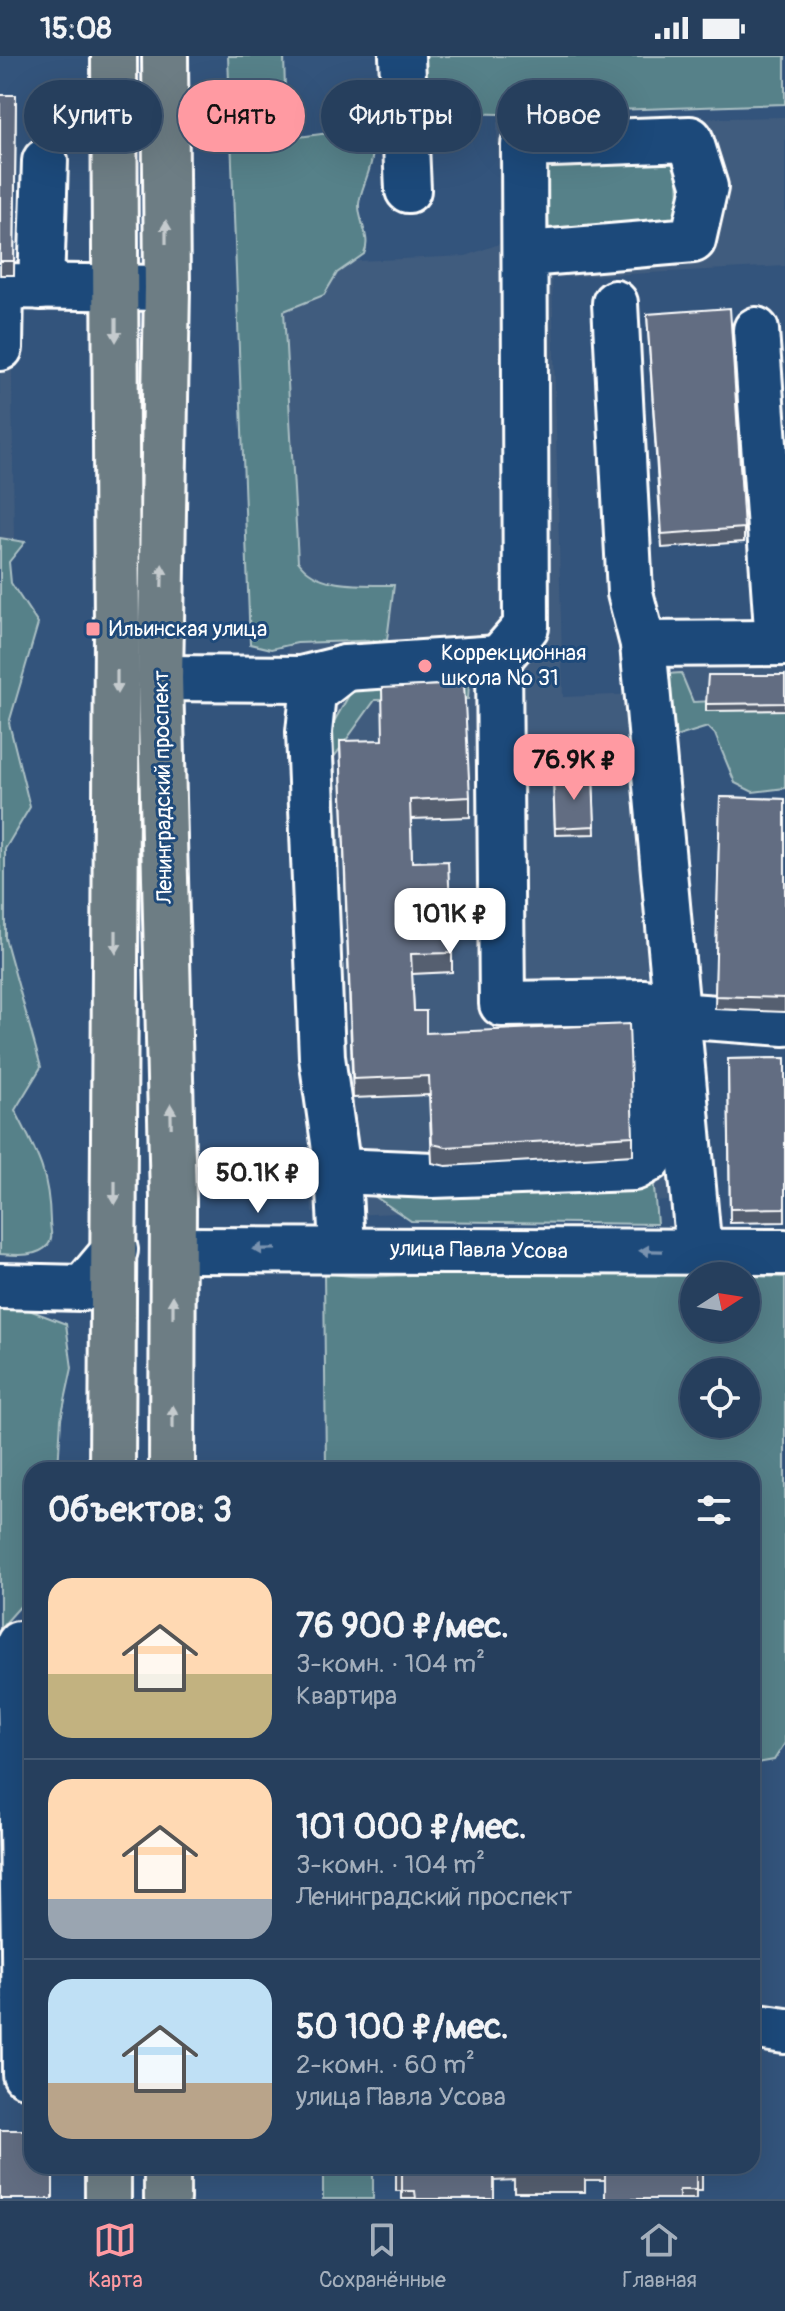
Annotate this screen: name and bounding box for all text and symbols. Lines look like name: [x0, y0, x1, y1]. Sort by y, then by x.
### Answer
text: 15:08: [40, 10, 112, 47]
chip: Купить: [24, 80, 162, 152]
chip: Снять: [178, 80, 305, 152]
chip: Фильтры: [321, 80, 481, 152]
chip: Новое: [497, 80, 628, 152]
one-way arrow: [160, 219, 172, 244]
one-way arrow: [110, 318, 122, 343]
one-way arrow: [155, 563, 168, 588]
place label: Ильинская улица: [109, 615, 267, 643]
marker: Ильинская улица: [84, 620, 102, 638]
place label: Коррекционная школа № 31: [441, 639, 586, 692]
marker: Коррекционная школа № 31: [416, 657, 434, 675]
one-way arrow: [111, 670, 123, 695]
street label: Ленинградский проспект: [147, 670, 179, 905]
pin: 76.9K ₽: [500, 734, 648, 802]
text: 76.9K ₽: [532, 744, 616, 776]
pin: 101K ₽: [385, 888, 515, 956]
text: 101K ₽: [412, 898, 488, 930]
one-way arrow: [110, 930, 122, 955]
one-way arrow: [165, 1103, 178, 1128]
pin: 50.1K ₽: [184, 1147, 332, 1215]
text: 50.1K ₽: [216, 1157, 300, 1189]
one-way arrow: [109, 1181, 121, 1206]
street label: улица Павла Усова: [389, 1234, 568, 1266]
one-way arrow: [251, 1243, 276, 1256]
one-way arrow: [638, 1245, 663, 1257]
north arrow: [680, 1262, 760, 1342]
map controls: [680, 1262, 760, 1438]
one-way arrow: [167, 1294, 179, 1319]
button: locate: [680, 1358, 760, 1438]
one-way arrow: [167, 1404, 179, 1429]
icon: filters: [692, 1488, 736, 1532]
text: Объектов: 3: [48, 1489, 232, 1532]
text: 76 900 ₽/мес.: [296, 1605, 509, 1648]
icon: home: [112, 1610, 208, 1706]
text: 3-комн. · 104 m²: [296, 1648, 485, 1680]
text: Квартира: [296, 1680, 397, 1712]
text: 101 000 ₽/мес.: [296, 1806, 527, 1849]
icon: home: [112, 1811, 208, 1907]
text: 3-комн. · 104 m²: [296, 1849, 485, 1881]
text: Ленинградский проспект: [296, 1881, 572, 1913]
text: 50 100 ₽/мес.: [296, 2006, 509, 2049]
icon: home: [112, 2011, 208, 2107]
text: 2-комн. · 60 m²: [296, 2049, 475, 2081]
text: улица Павла Усова: [296, 2081, 506, 2113]
tab: Карта: [88, 2218, 143, 2294]
tab: Сохранённые: [319, 2218, 446, 2294]
tab: Главная: [622, 2218, 697, 2294]

